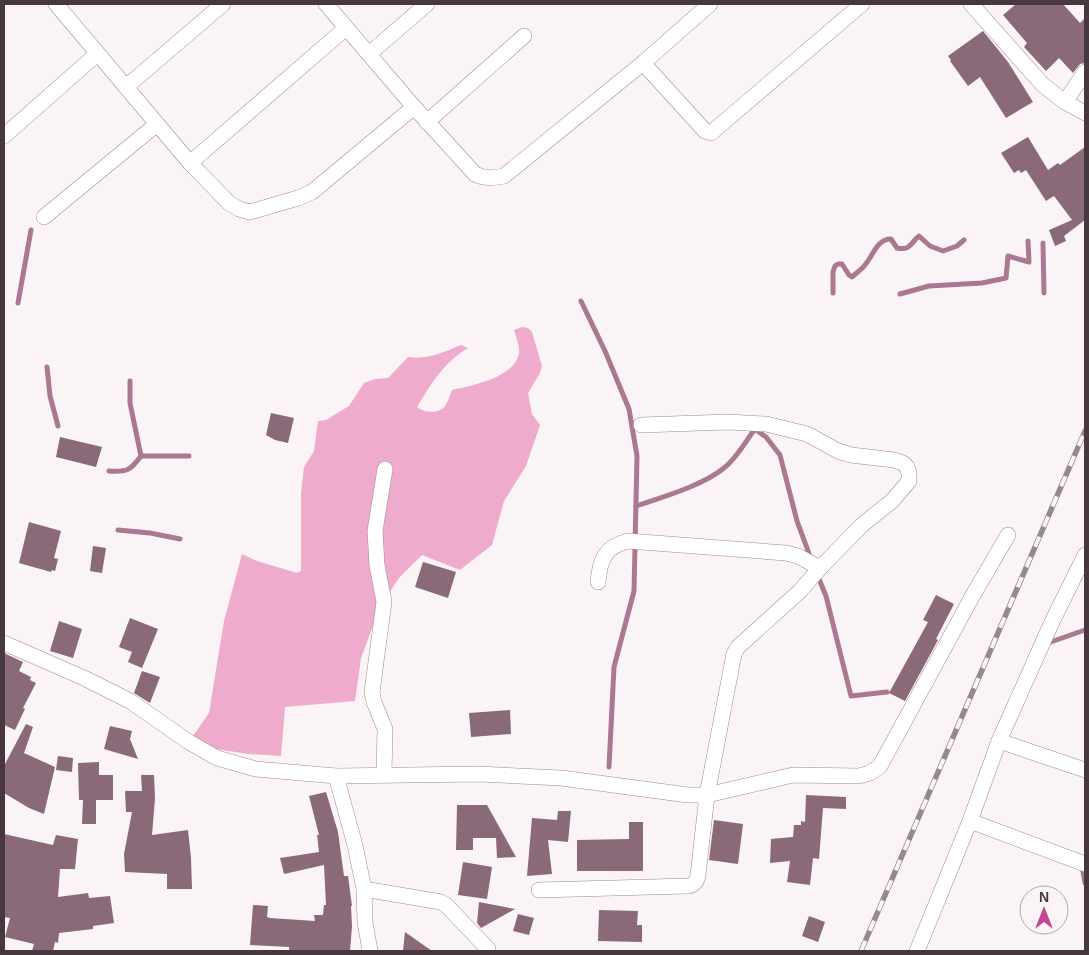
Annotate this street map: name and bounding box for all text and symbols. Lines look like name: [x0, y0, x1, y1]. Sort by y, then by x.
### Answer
north arrow: [1019, 885, 1069, 935]
text: N: [1039, 889, 1049, 905]

